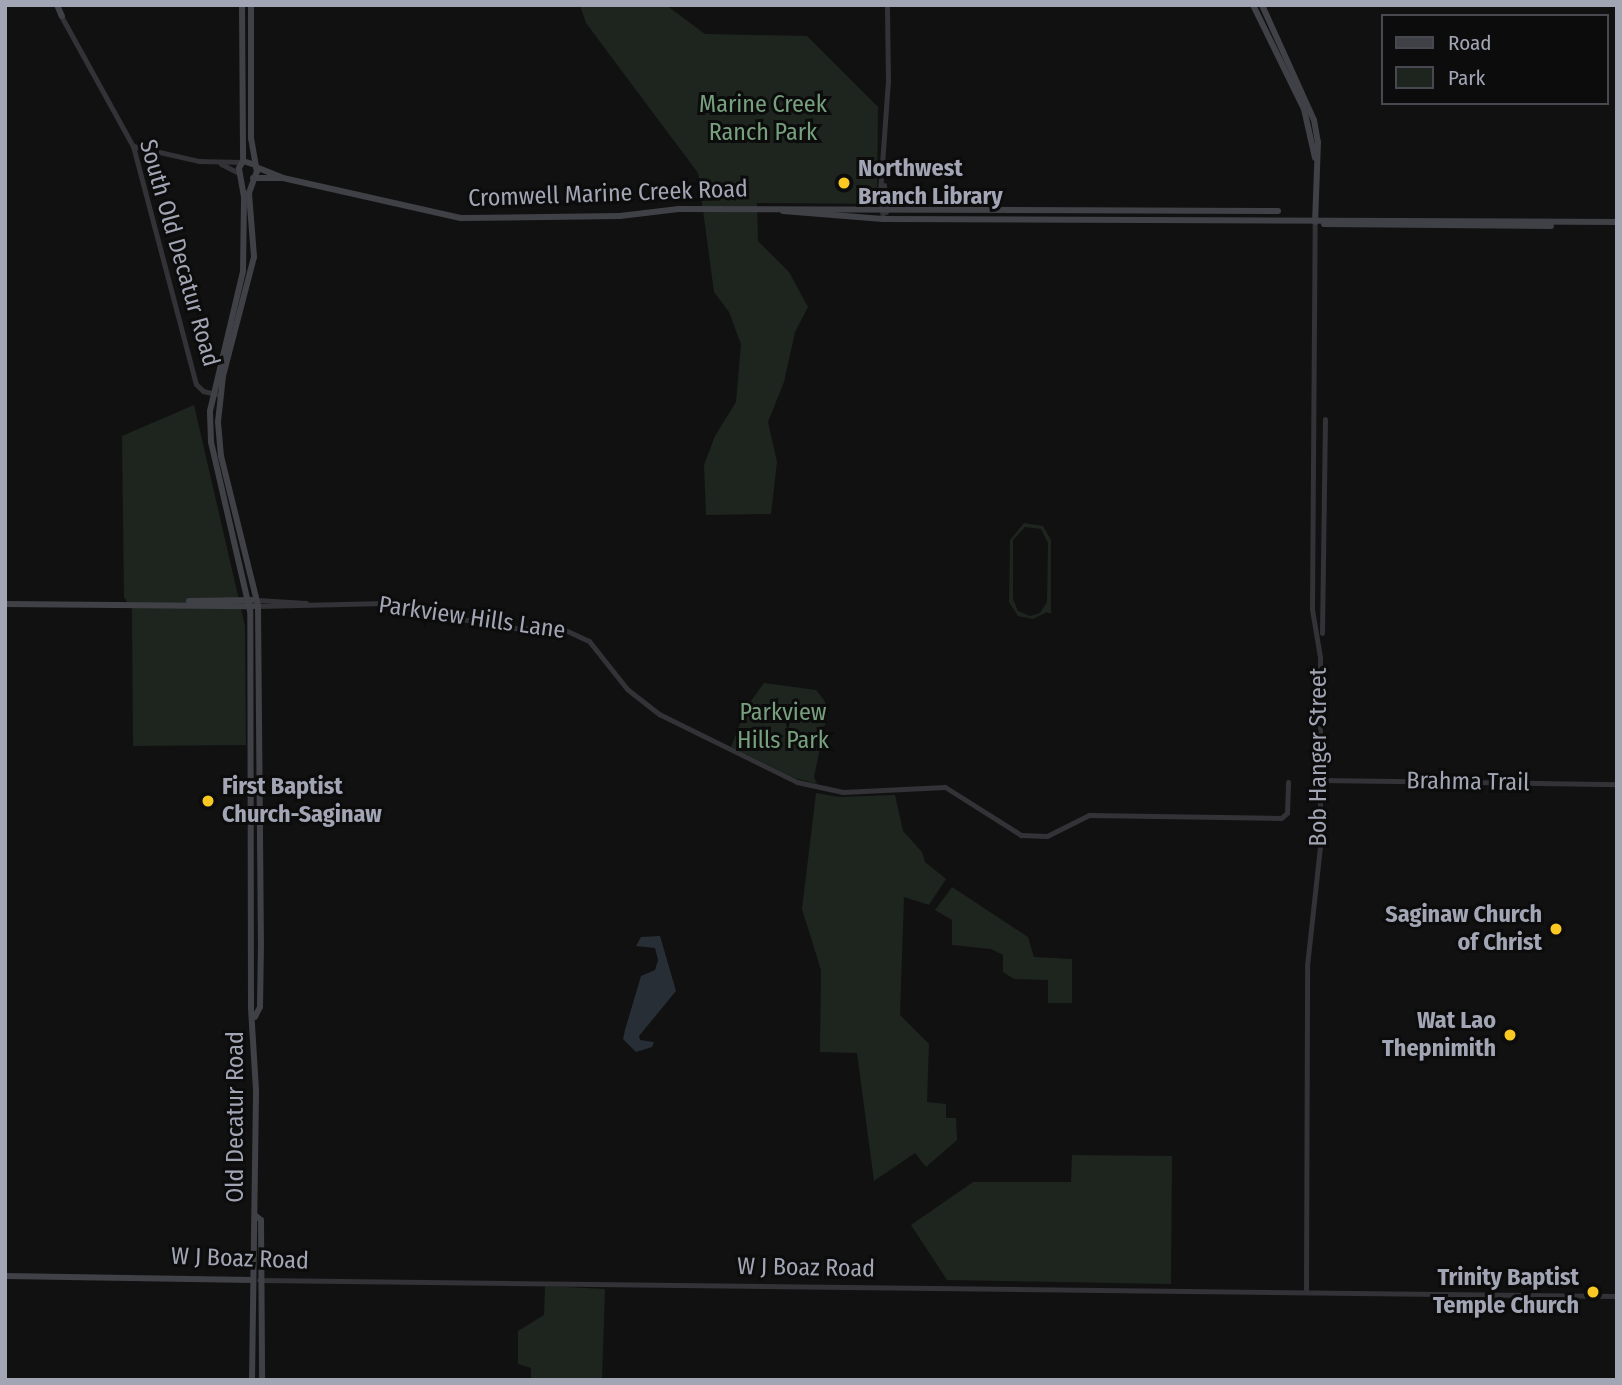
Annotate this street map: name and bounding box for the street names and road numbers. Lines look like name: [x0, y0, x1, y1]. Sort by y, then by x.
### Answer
street label: South Old Decatur Road: [133, 136, 225, 370]
street label: Cromwell Marine Creek Road: [468, 175, 748, 213]
street label: Parkview Hills Lane: [377, 591, 567, 645]
street label: Bob Hanger Street: [1305, 668, 1333, 846]
street label: Brahma Trail: [1406, 767, 1530, 797]
street label: Old Decatur Road: [222, 1031, 250, 1203]
street label: W J Boaz Road: [171, 1242, 309, 1276]
street label: W J Boaz Road: [737, 1252, 875, 1284]

